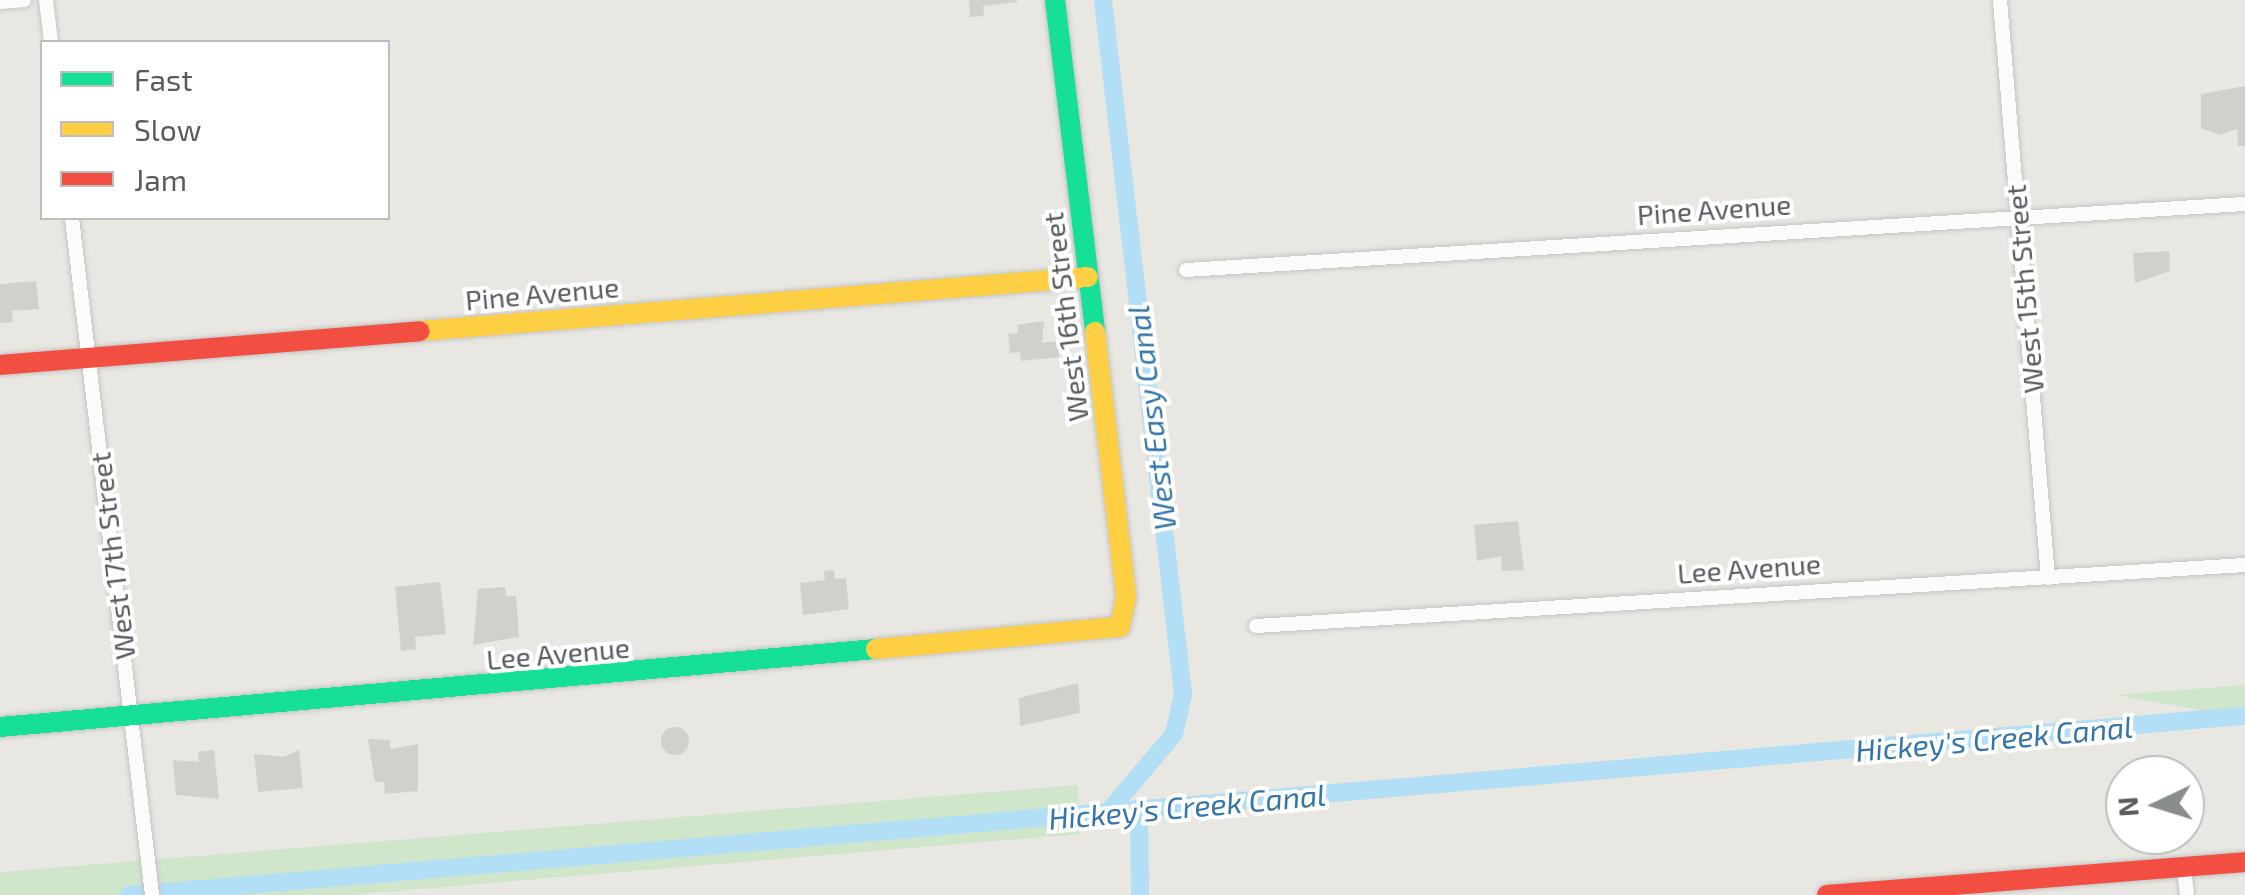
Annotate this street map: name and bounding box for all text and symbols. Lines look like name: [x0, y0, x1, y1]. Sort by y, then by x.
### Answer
legend: [40, 40, 390, 220]
text: Fast: [134, 61, 193, 97]
text: Slow: [134, 111, 201, 147]
text: Jam: [134, 161, 187, 197]
street label: West 15th Street: [1998, 183, 2050, 395]
street label: Pine Avenue: [1636, 187, 1792, 231]
street label: West 16th Street: [1036, 211, 1094, 423]
street label: Pine Avenue: [463, 270, 621, 316]
water label: West Easy Canal: [1119, 304, 1183, 532]
street label: West 17th Street: [83, 450, 141, 662]
street label: Lee Avenue: [1676, 546, 1822, 590]
street label: Lee Avenue: [485, 630, 631, 676]
water label: Hickey's Creek Canal: [1854, 708, 2134, 768]
north arrow: [2105, 755, 2205, 855]
water label: Hickey's Creek Canal: [1047, 776, 1327, 836]
text: N: [2109, 796, 2145, 818]

